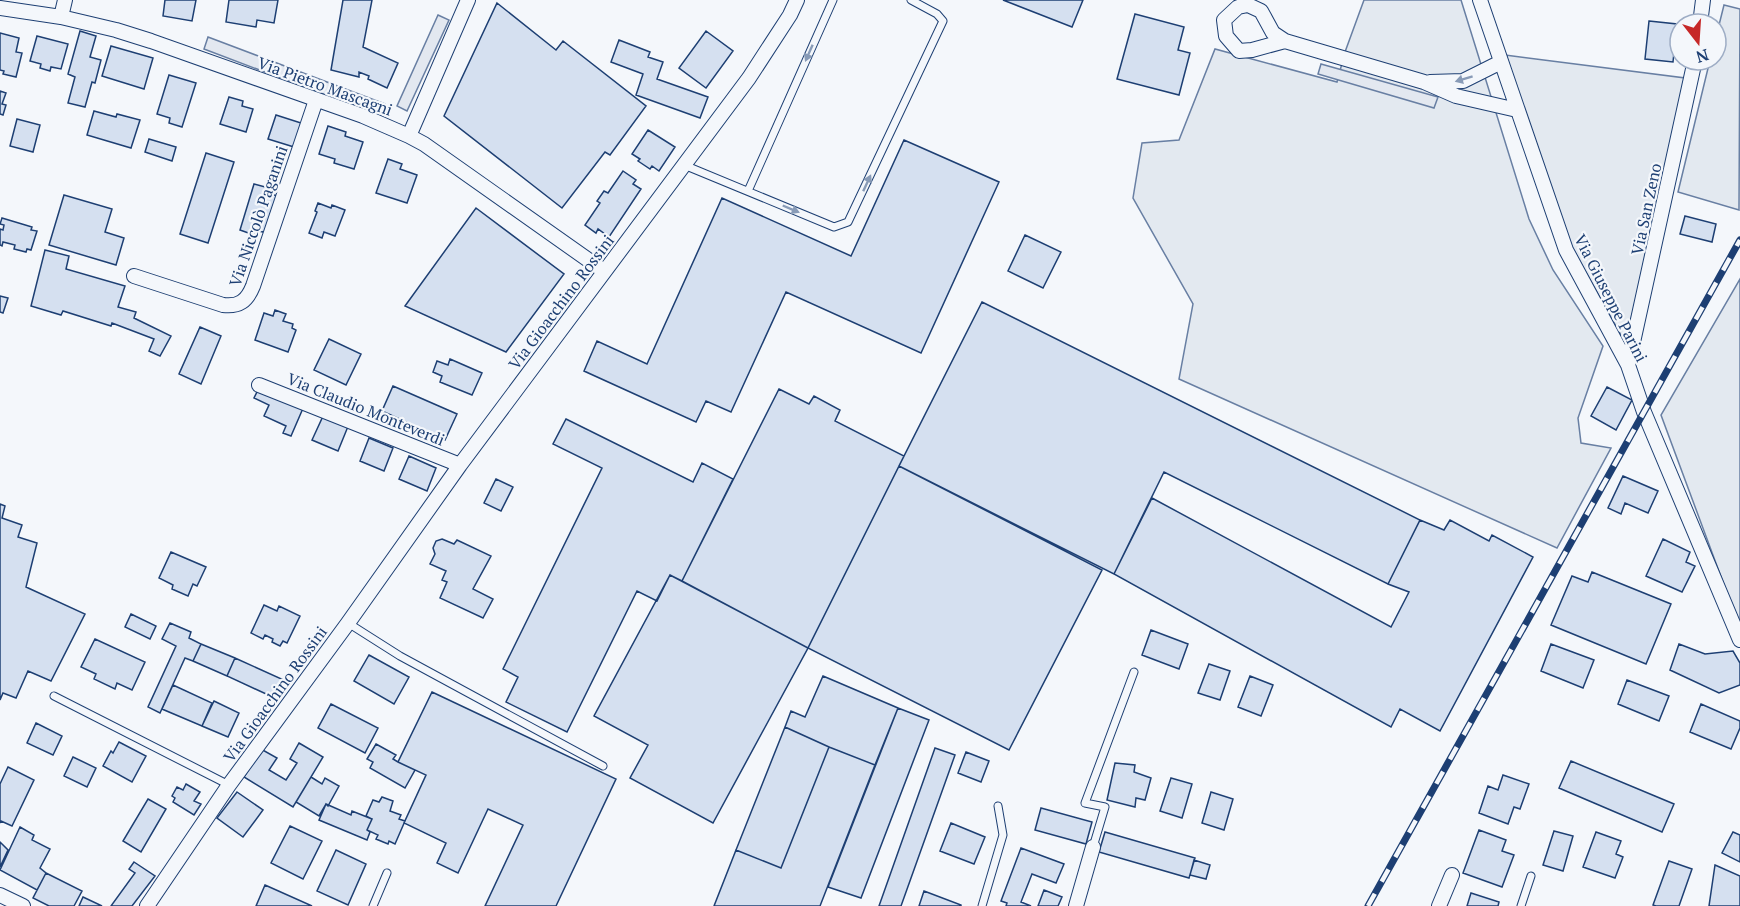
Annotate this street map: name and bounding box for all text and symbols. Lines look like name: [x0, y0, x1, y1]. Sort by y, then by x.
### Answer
north arrow: [1668, 12, 1728, 72]
text: N: [1693, 44, 1711, 69]
one-way arrow: [804, 45, 814, 63]
street label: Via Pietro Mascagni: [254, 51, 396, 121]
one-way arrow: [1455, 75, 1473, 84]
street label: Via Niccolò Paganini: [224, 142, 293, 289]
street label: Via San Zeno: [1626, 161, 1667, 257]
one-way arrow: [862, 174, 871, 191]
one-way arrow: [782, 205, 800, 214]
street label: Via Gioacchino Rossini: [503, 230, 619, 374]
street label: Via Giuseppe Parini: [1569, 230, 1653, 366]
street label: Via Claudio Monteverdi: [284, 367, 448, 451]
street label: Via Gioacchino Rossini: [218, 621, 332, 767]

